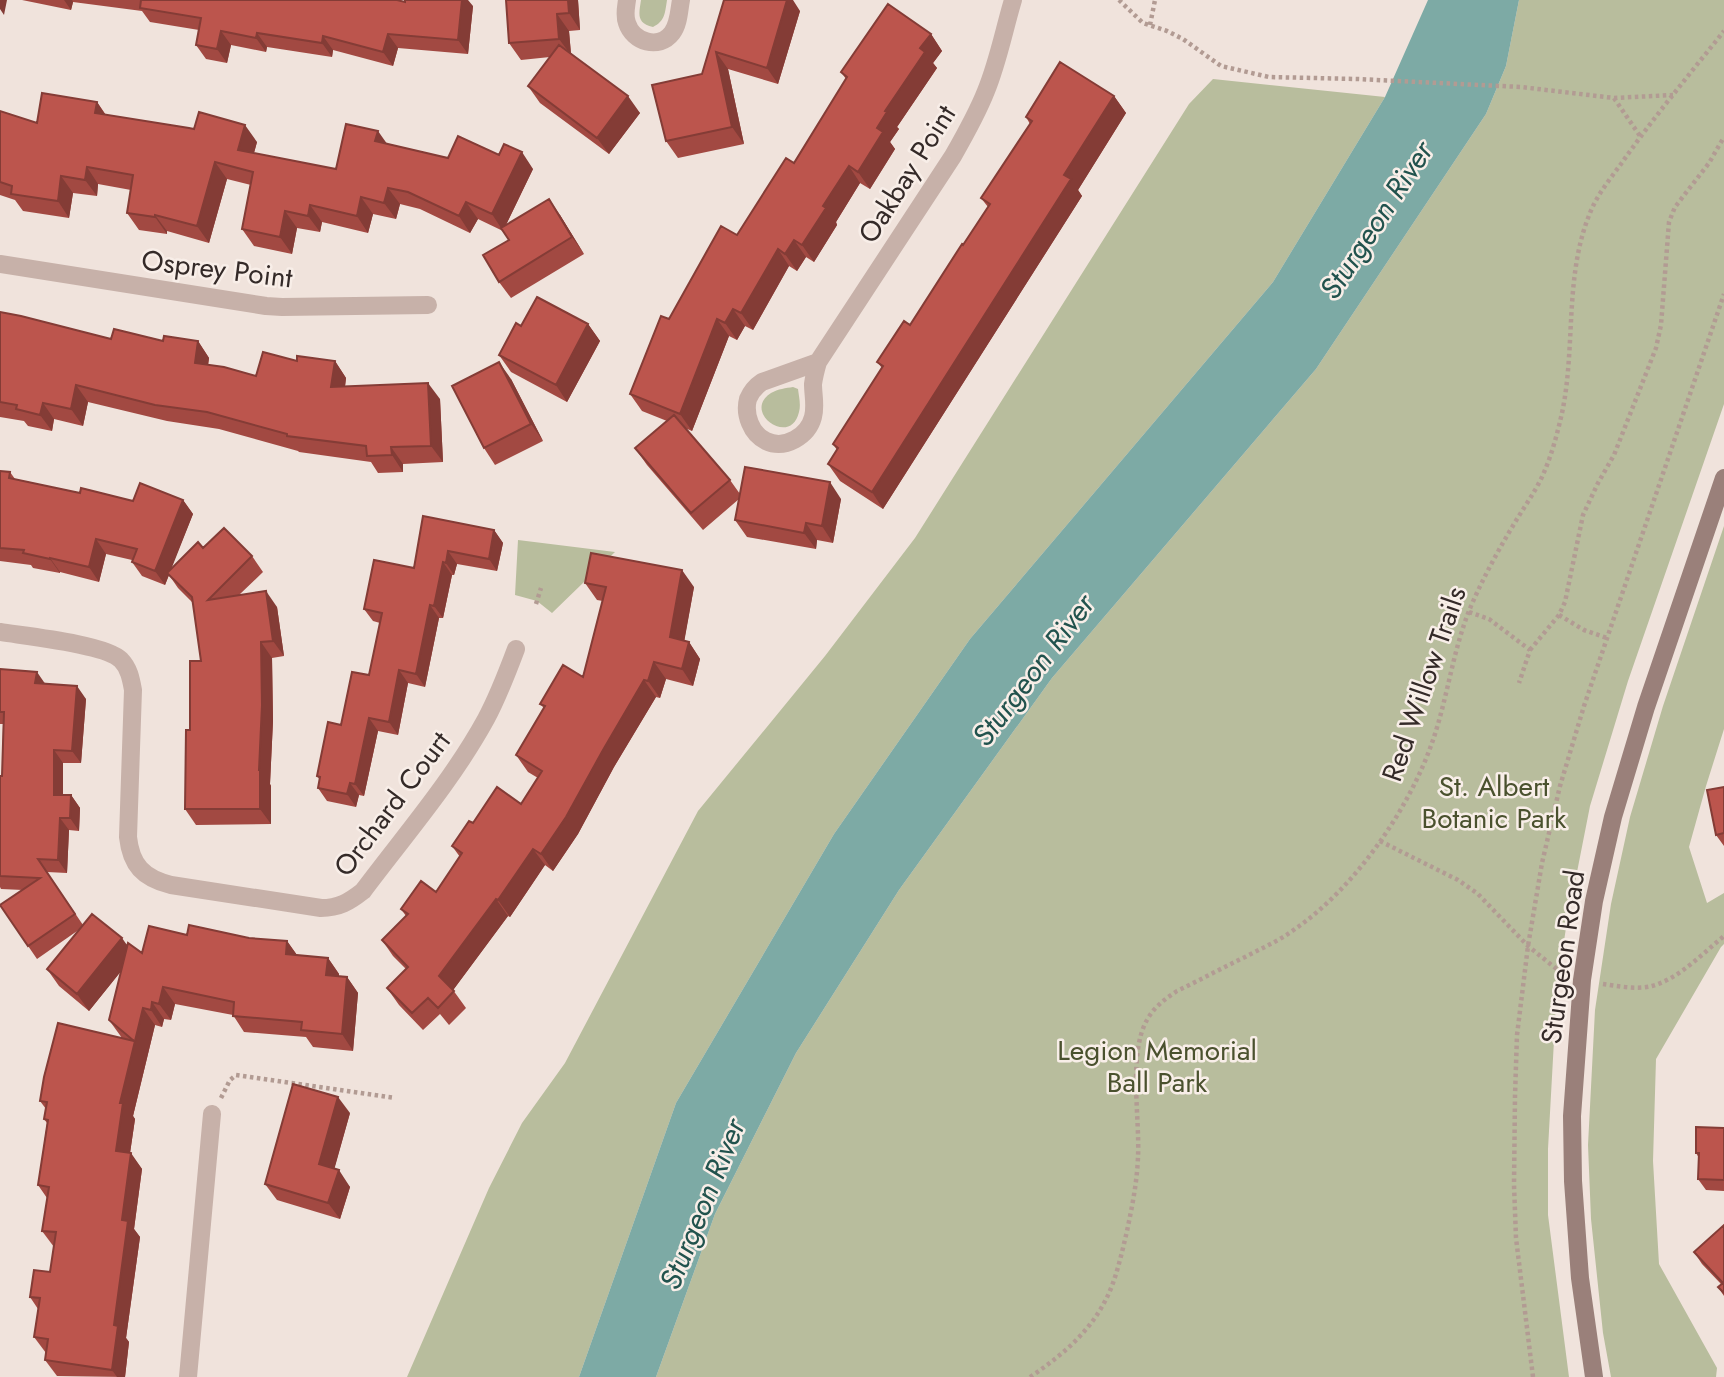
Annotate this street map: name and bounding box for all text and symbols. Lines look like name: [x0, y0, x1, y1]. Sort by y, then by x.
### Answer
street label: Oakbay Point: [848, 97, 966, 251]
water label: Sturgeon River: [1309, 131, 1444, 308]
street label: Osprey Point: [139, 239, 295, 299]
street label: Red Willow Trails: [1371, 581, 1477, 787]
water label: Sturgeon River: [961, 583, 1106, 755]
street label: Orchard Court: [324, 723, 460, 885]
park label: St. Albert Botanic Park: [1422, 766, 1567, 839]
street label: Sturgeon Road: [1531, 867, 1595, 1047]
park label: Legion Memorial Ball Park: [1057, 1030, 1257, 1103]
water label: Sturgeon River: [648, 1110, 757, 1296]

